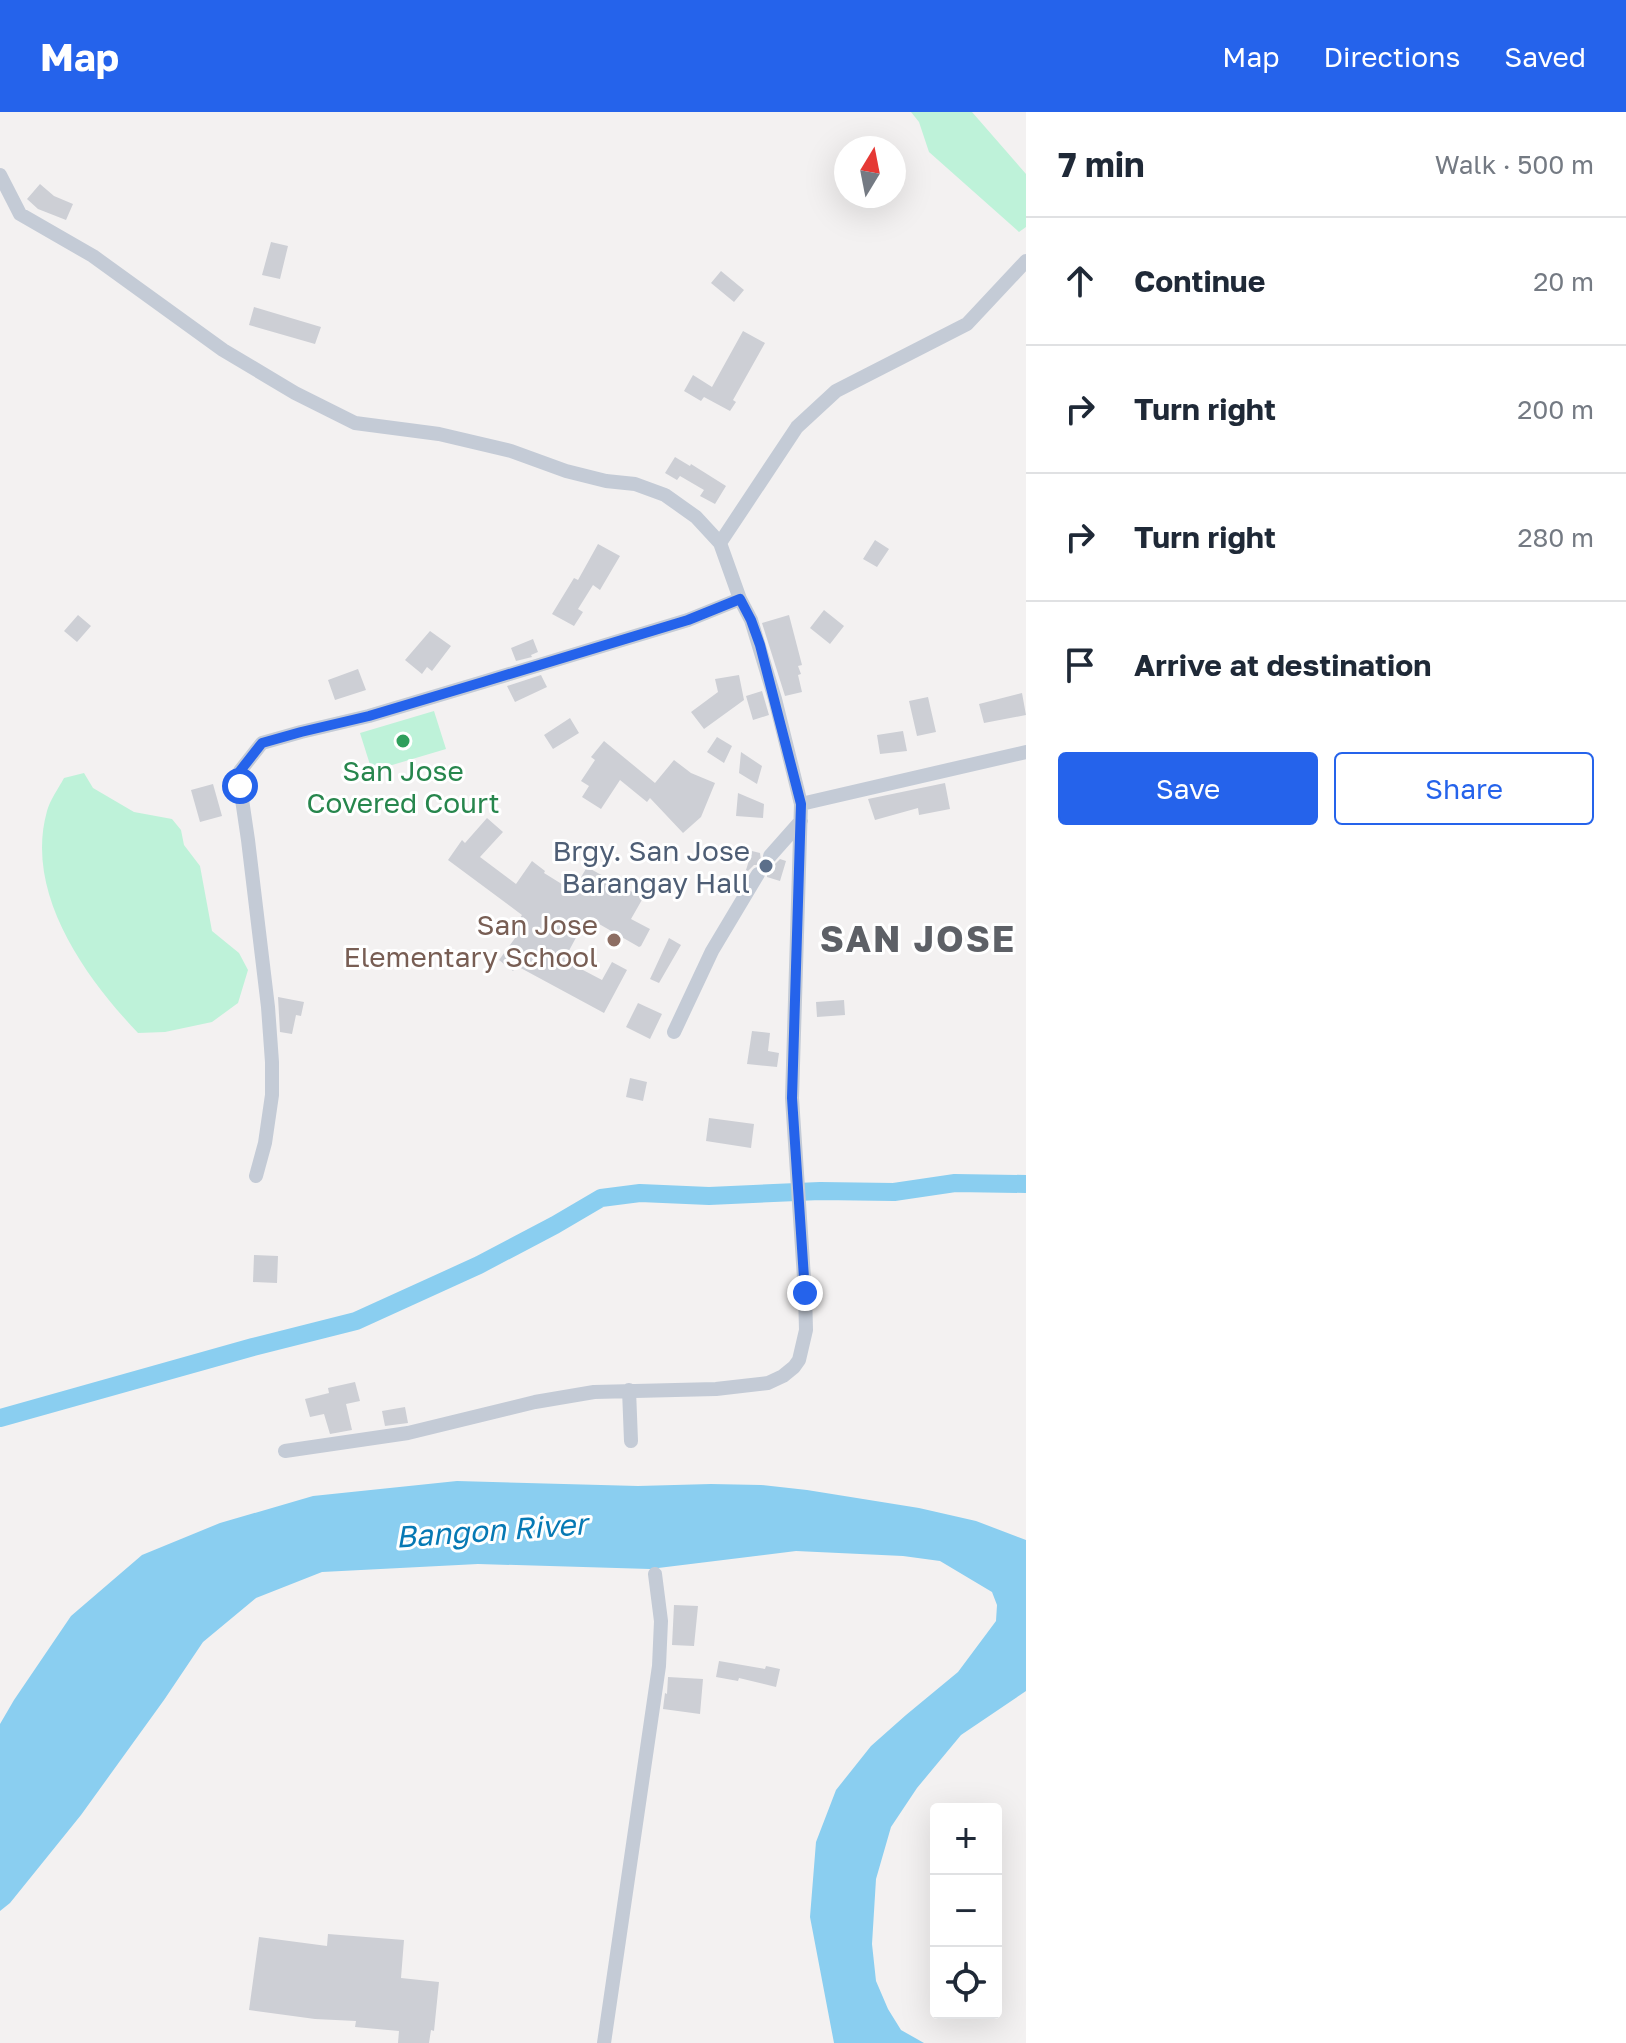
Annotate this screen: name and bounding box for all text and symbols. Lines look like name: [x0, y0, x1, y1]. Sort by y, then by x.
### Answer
text: Map: [40, 34, 119, 79]
text: Map: [1222, 40, 1279, 73]
text: Directions: [1323, 40, 1460, 73]
text: Saved: [1504, 40, 1586, 73]
north arrow: [834, 136, 906, 208]
text: 7 min: [1058, 144, 1145, 184]
text: Walk · 500 m: [1435, 149, 1594, 180]
icon: ahead: [1058, 259, 1102, 303]
text: Continue: [1134, 263, 1265, 299]
text: 20 m: [1533, 266, 1594, 297]
icon: right: [1058, 387, 1102, 431]
text: Turn right: [1134, 391, 1276, 427]
text: 200 m: [1517, 394, 1594, 425]
icon: right: [1058, 515, 1102, 559]
text: Turn right: [1134, 519, 1276, 555]
text: 280 m: [1517, 522, 1594, 553]
icon: arrive: [1058, 643, 1102, 687]
text: Arrive at destination: [1134, 647, 1431, 683]
marker: San Jose Covered Court: [394, 732, 412, 750]
button: Save: [1058, 752, 1318, 825]
button: Share: [1334, 752, 1594, 825]
place label: San Jose Covered Court: [306, 754, 500, 819]
route start: [222, 768, 258, 804]
place label: Brgy. San Jose Barangay Hall: [553, 834, 750, 899]
marker: Brgy. San Jose Barangay Hall: [757, 857, 775, 875]
place label: San Jose Elementary School: [344, 908, 598, 973]
district label: SAN JOSE: [820, 917, 1016, 960]
marker: San Jose Elementary School: [605, 931, 623, 949]
route end: [787, 1275, 823, 1311]
water label: Bangon River: [394, 1505, 592, 1555]
map controls: [930, 1803, 1002, 2019]
button: +: [930, 1803, 1002, 1875]
button: −: [930, 1875, 1002, 1947]
button: locate: [930, 1947, 1002, 2019]

